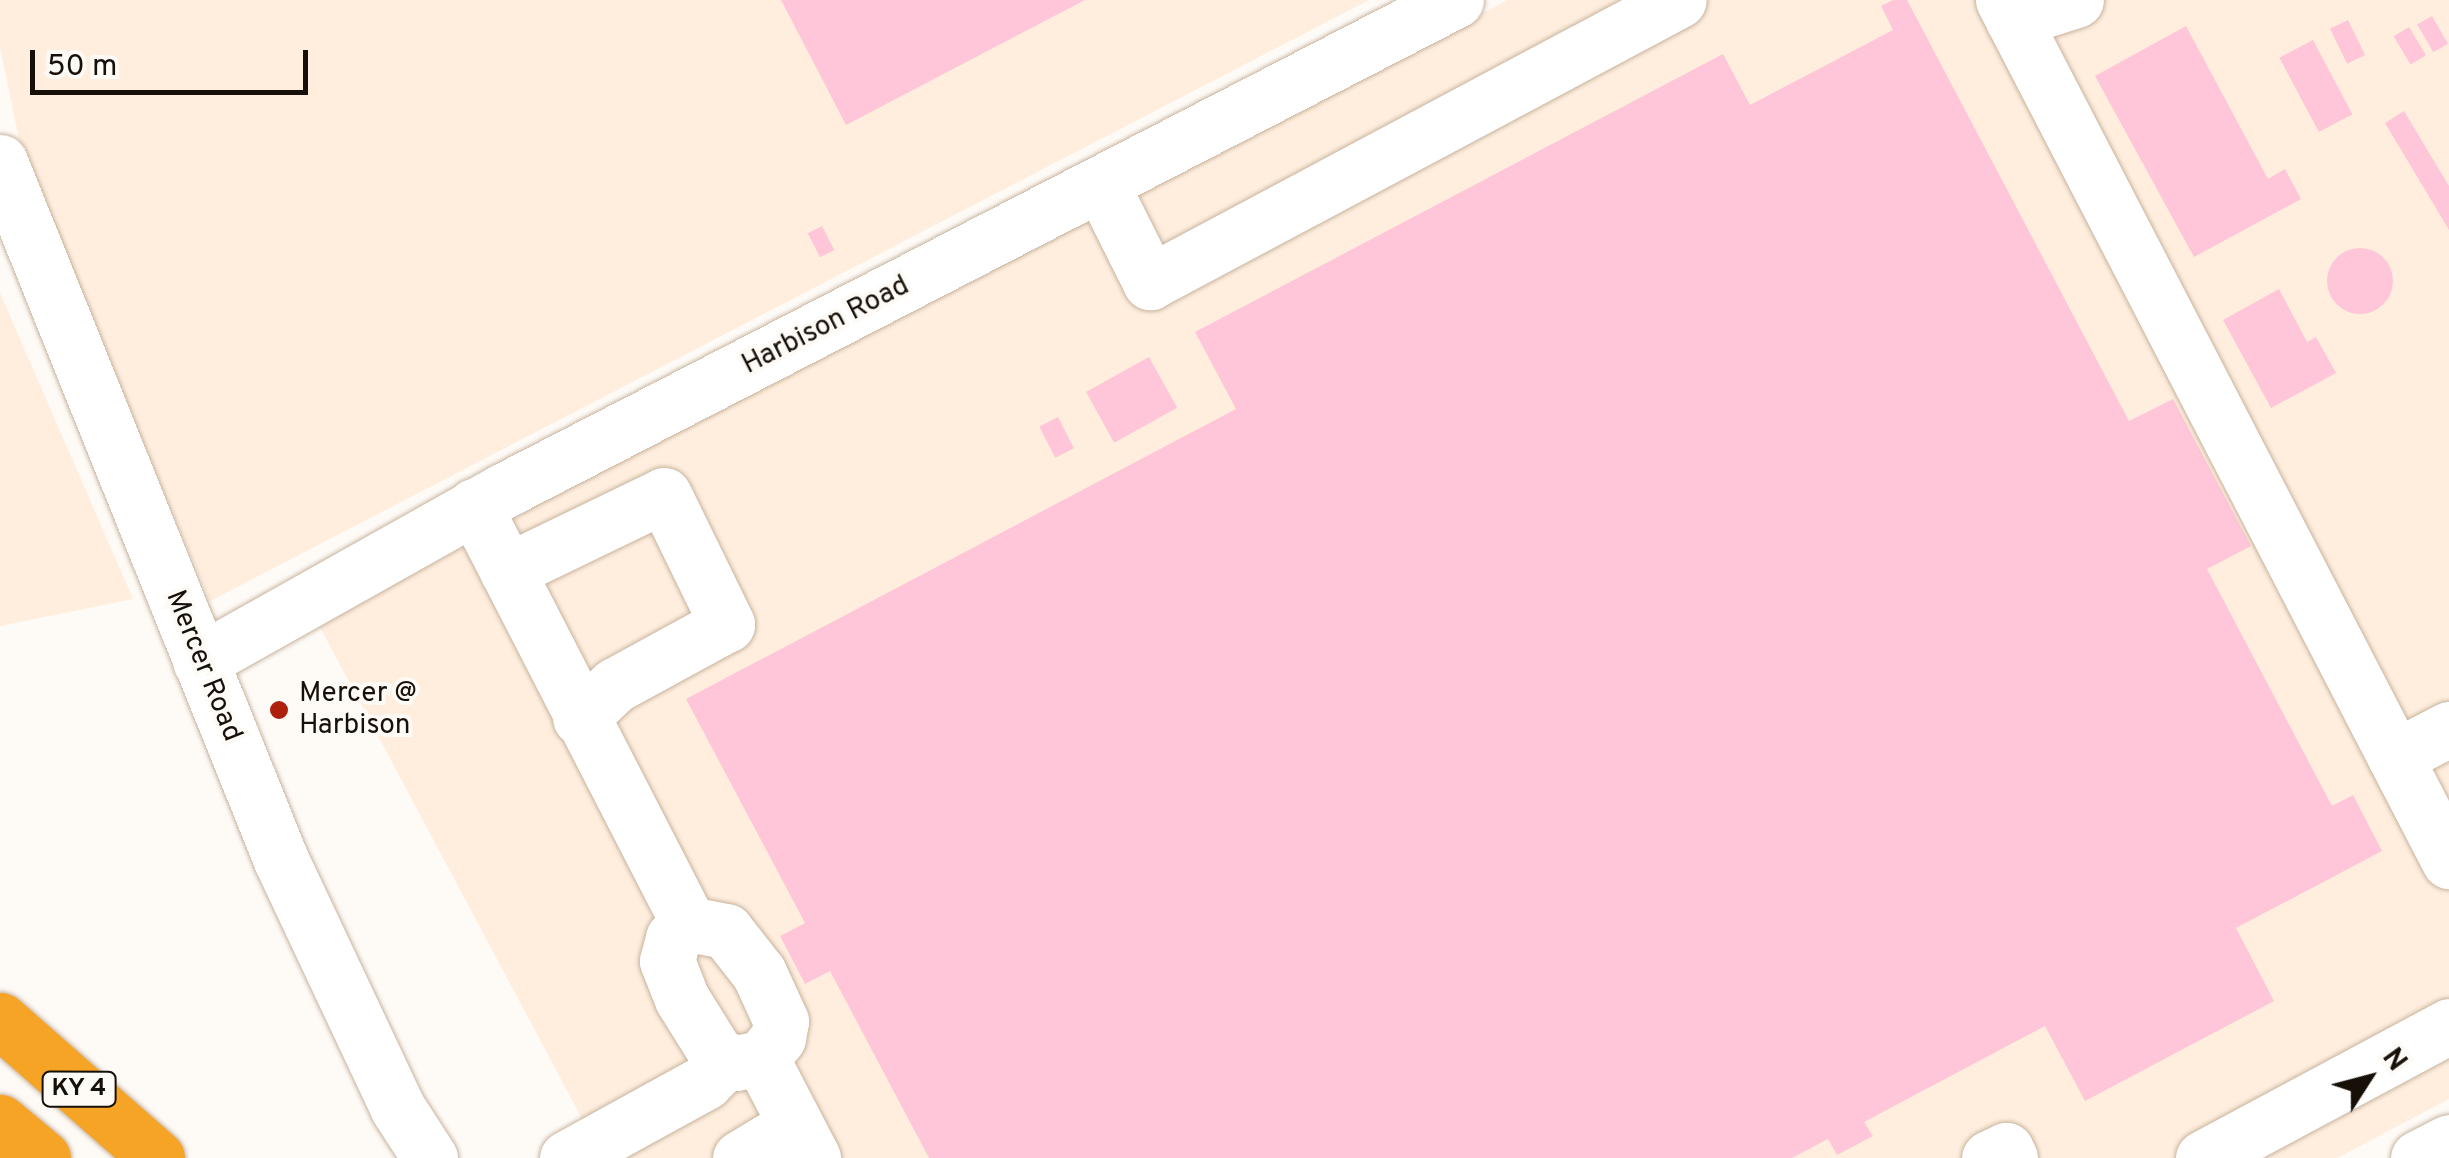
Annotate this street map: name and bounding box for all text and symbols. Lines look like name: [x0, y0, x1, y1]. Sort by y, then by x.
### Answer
scale bar: [35, 30, 312, 92]
text: 50 m: [47, 49, 117, 86]
street label: Harbison Road: [737, 270, 915, 382]
street label: Mercer Road: [157, 586, 249, 746]
place label: Mercer @ Harbison: [299, 677, 417, 743]
marker: Mercer @ Harbison: [268, 699, 290, 721]
north arrow: [2319, 1028, 2419, 1128]
text: N: [2373, 1042, 2414, 1079]
road number: KY 4: [39, 1069, 119, 1109]

